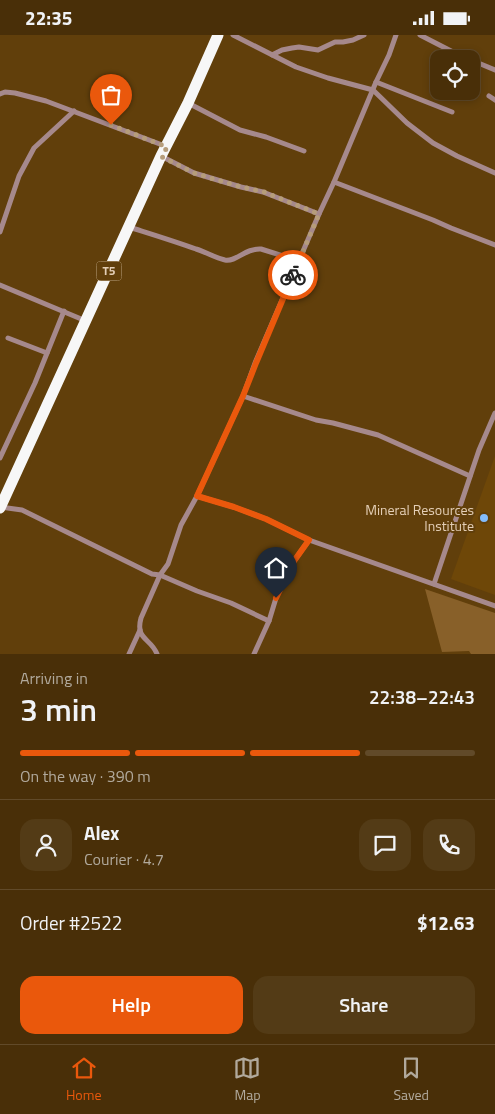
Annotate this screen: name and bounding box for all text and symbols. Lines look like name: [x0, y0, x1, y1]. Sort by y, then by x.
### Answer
text: 22:35: [25, 3, 72, 32]
map controls: [430, 50, 480, 100]
button: locate: [430, 50, 480, 100]
pin: [90, 74, 132, 125]
icon: bag: [97, 81, 125, 109]
courier: [268, 250, 318, 300]
icon: bike: [279, 261, 307, 289]
road number: T5: [96, 262, 122, 281]
place label: Mineral Resources Institute: [365, 499, 474, 536]
marker: Mineral Resources Institute: [478, 512, 490, 524]
pin: [255, 547, 297, 598]
icon: home: [262, 554, 290, 582]
text: Arriving in: [20, 666, 88, 690]
text: 22:38–22:43: [369, 682, 475, 711]
text: 3 min: [20, 685, 97, 733]
text: On the way · 390 m: [20, 764, 151, 788]
text: Alex: [84, 818, 119, 847]
button: person: [20, 819, 72, 871]
button: chat: [359, 819, 411, 871]
button: phone: [423, 819, 475, 871]
text: Courier · 4.7: [84, 847, 164, 871]
text: Order #2522: [20, 908, 122, 937]
text: $12.63: [417, 908, 475, 937]
button: Help: [20, 976, 243, 1034]
button: Share: [253, 976, 475, 1034]
tab: Home: [66, 1054, 102, 1105]
tab: Map: [233, 1054, 261, 1105]
tab: Saved: [393, 1054, 429, 1105]

